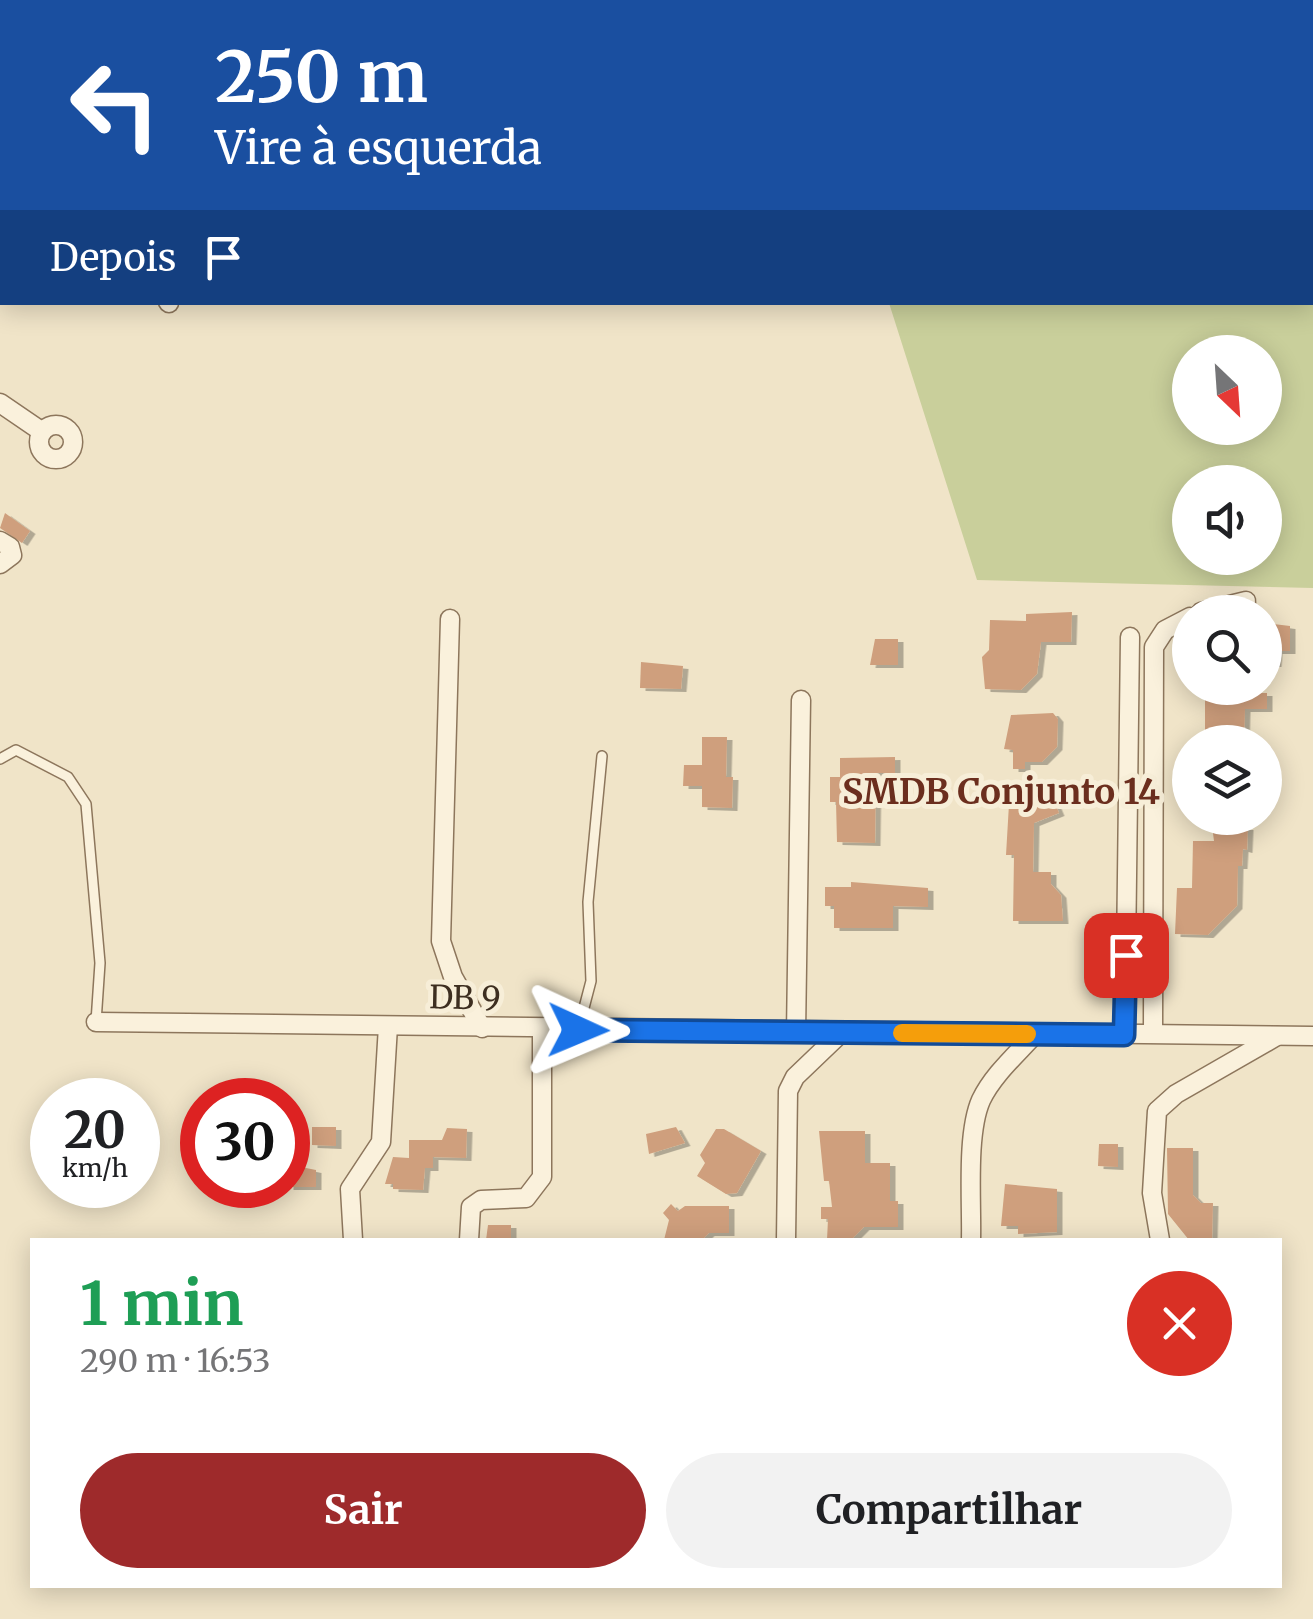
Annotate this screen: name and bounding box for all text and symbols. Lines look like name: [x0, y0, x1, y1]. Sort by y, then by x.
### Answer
text: 250 m: [215, 33, 428, 121]
icon: left: [50, 40, 180, 170]
text: Vire à esquerda: [215, 120, 542, 176]
icon: arrive: [196, 230, 251, 285]
text: Depois: [50, 234, 176, 281]
north arrow: [1172, 335, 1282, 445]
map controls: [1172, 335, 1282, 835]
button: sound: [1172, 465, 1282, 575]
button: search: [1172, 595, 1282, 705]
button: layers: [1172, 725, 1282, 835]
district label: SMDB Conjunto 14: [842, 770, 1160, 814]
pin: [1084, 913, 1169, 998]
icon: arrive: [1099, 928, 1154, 983]
street label: DB 9: [429, 977, 501, 1019]
position arrow: [526, 978, 630, 1082]
speed limit sign: 30: [180, 1078, 310, 1208]
text: 20: [64, 1099, 126, 1162]
text: km/h: [62, 1152, 128, 1184]
text: 1 min: [80, 1266, 243, 1341]
button: close: [1127, 1271, 1232, 1376]
text: 290 m · 16:53: [80, 1341, 270, 1381]
button: Sair: [80, 1453, 646, 1568]
button: Compartilhar: [666, 1453, 1232, 1568]

